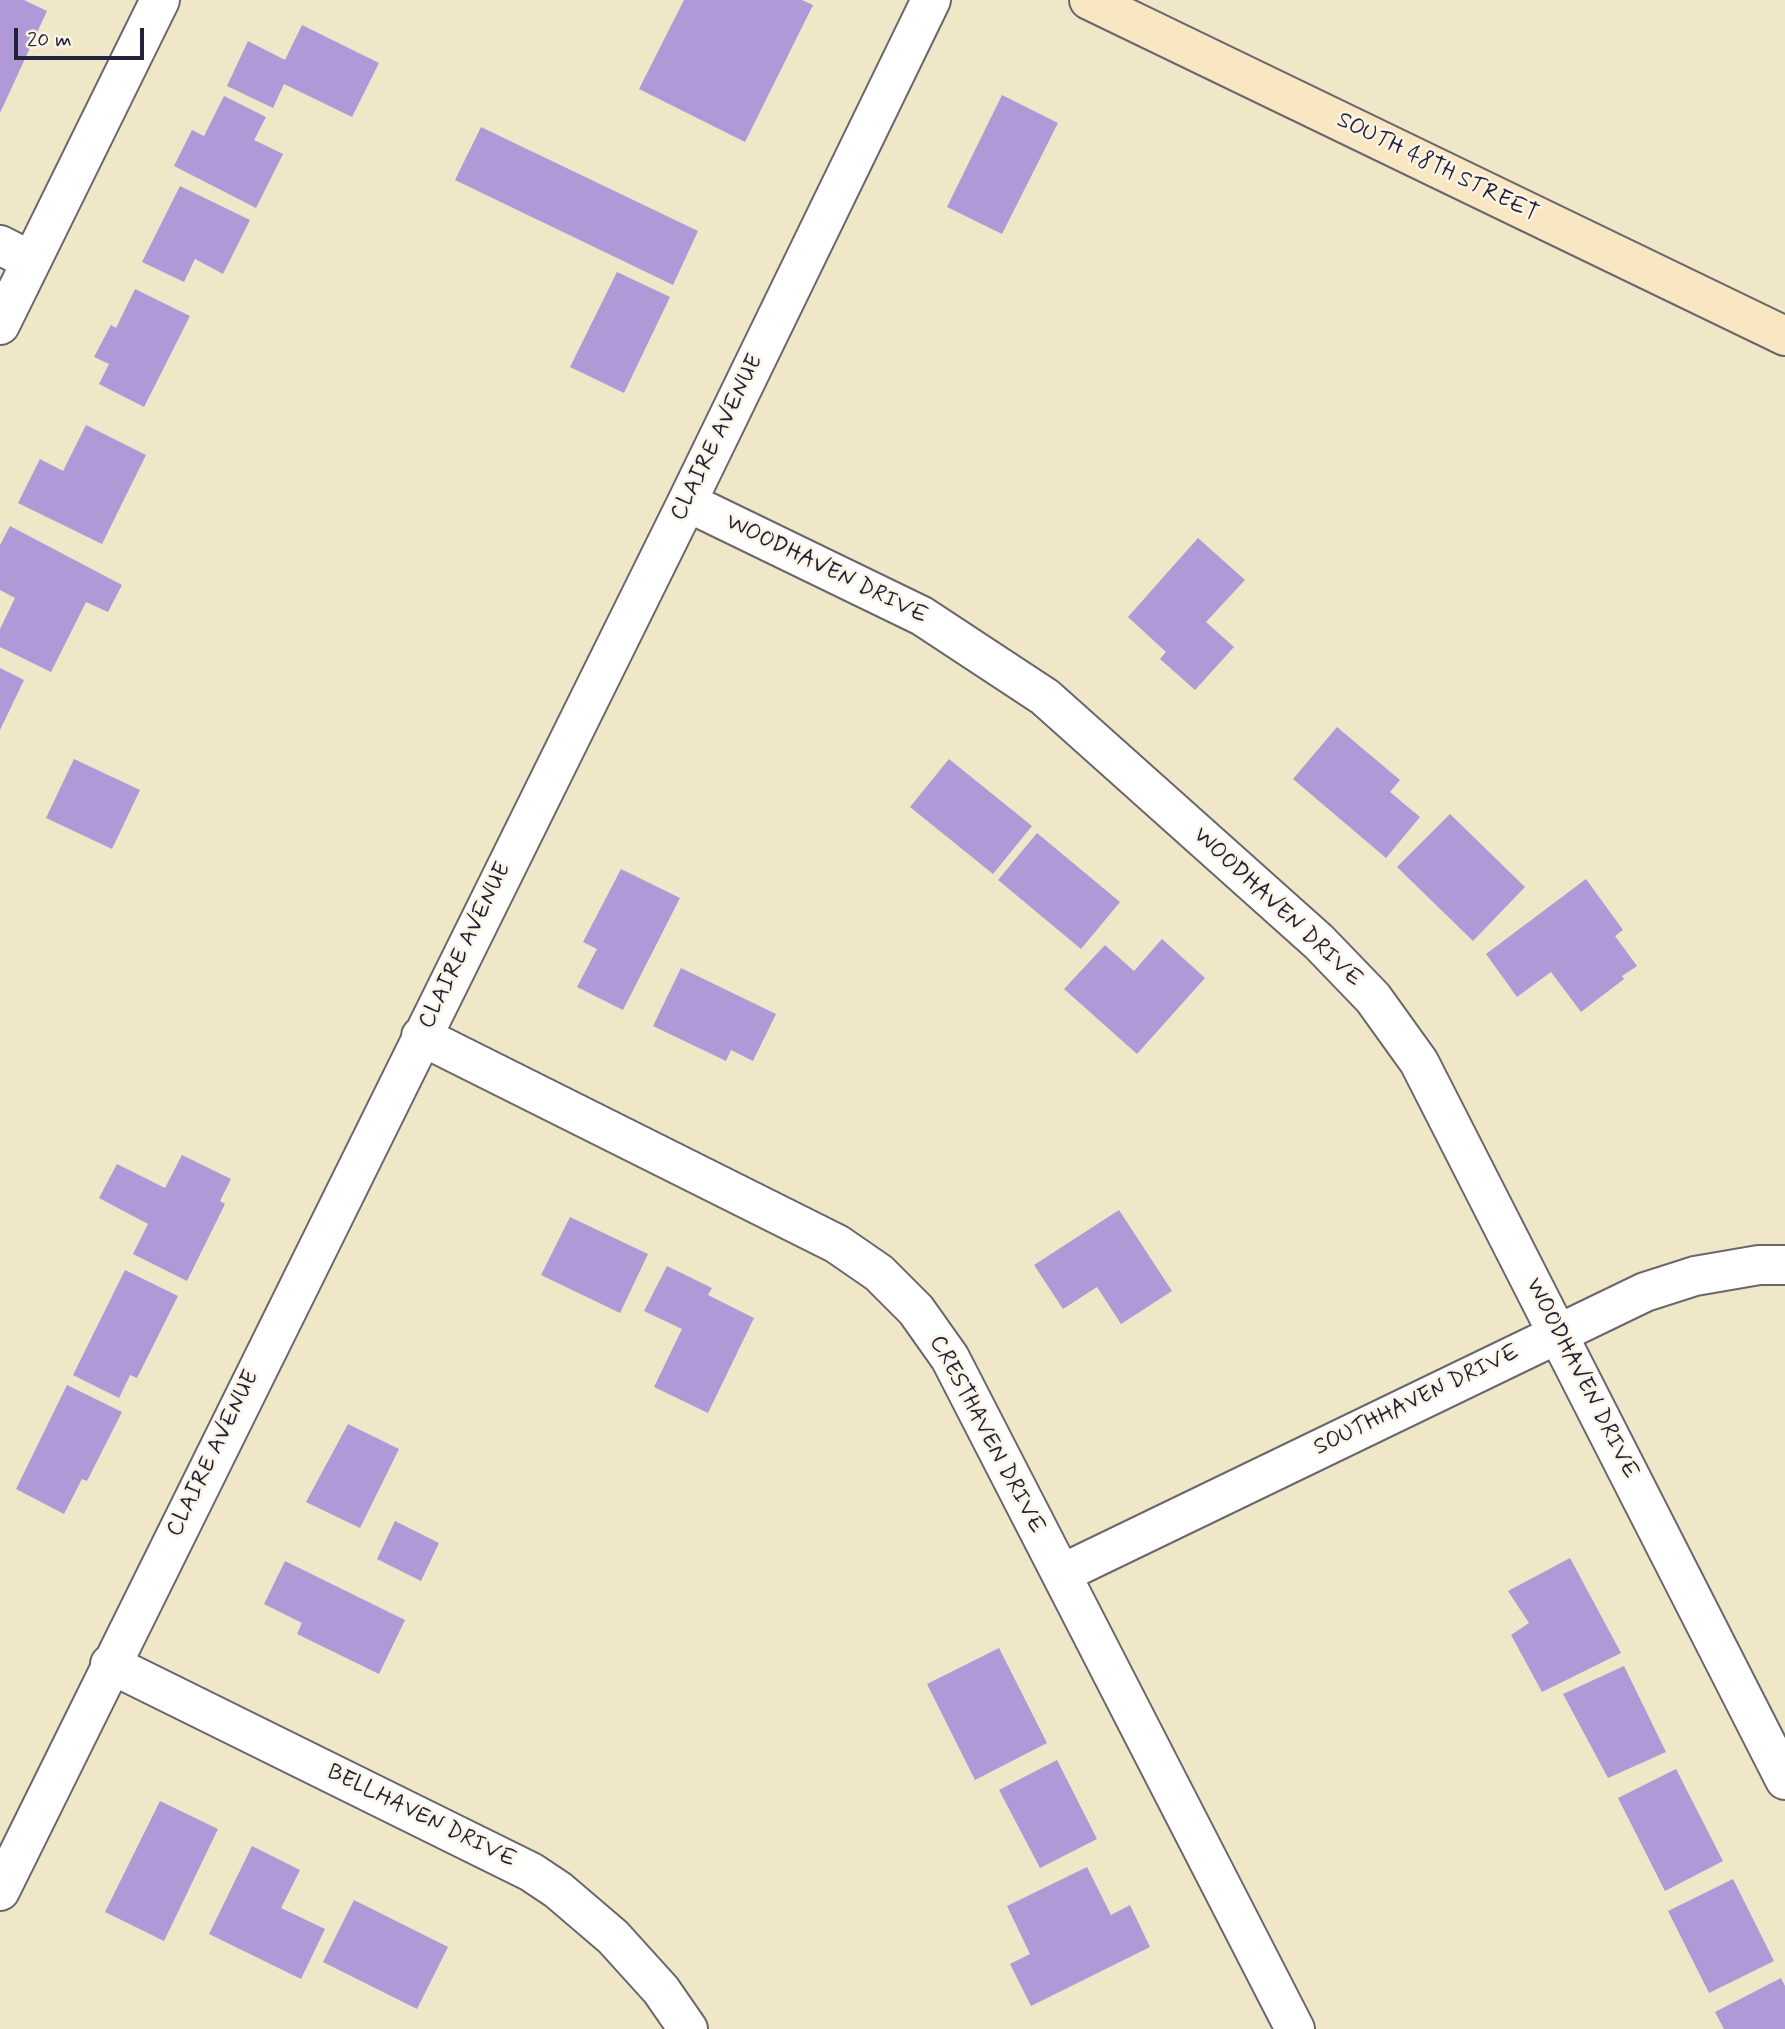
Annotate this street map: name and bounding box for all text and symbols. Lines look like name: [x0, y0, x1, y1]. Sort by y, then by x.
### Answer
scale bar: [18, 14, 147, 58]
text: 20 m: [27, 26, 72, 54]
street label: SOUTH 48TH STREET: [1332, 107, 1542, 229]
street label: CLAIRE AVENUE: [666, 350, 770, 526]
street label: WOODHAVEN DRIVE: [720, 509, 932, 631]
street label: WOODHAVEN DRIVE: [1187, 822, 1367, 994]
street label: CLAIRE AVENUE: [414, 858, 518, 1034]
street label: WOODHAVEN DRIVE: [1518, 1274, 1644, 1484]
street label: CRESTHAVEN DRIVE: [922, 1331, 1050, 1539]
street label: SOUTHHAVEN DRIVE: [1310, 1339, 1524, 1463]
street label: CLAIRE AVENUE: [162, 1366, 266, 1542]
street label: BELLHAVEN DRIVE: [322, 1759, 520, 1875]

